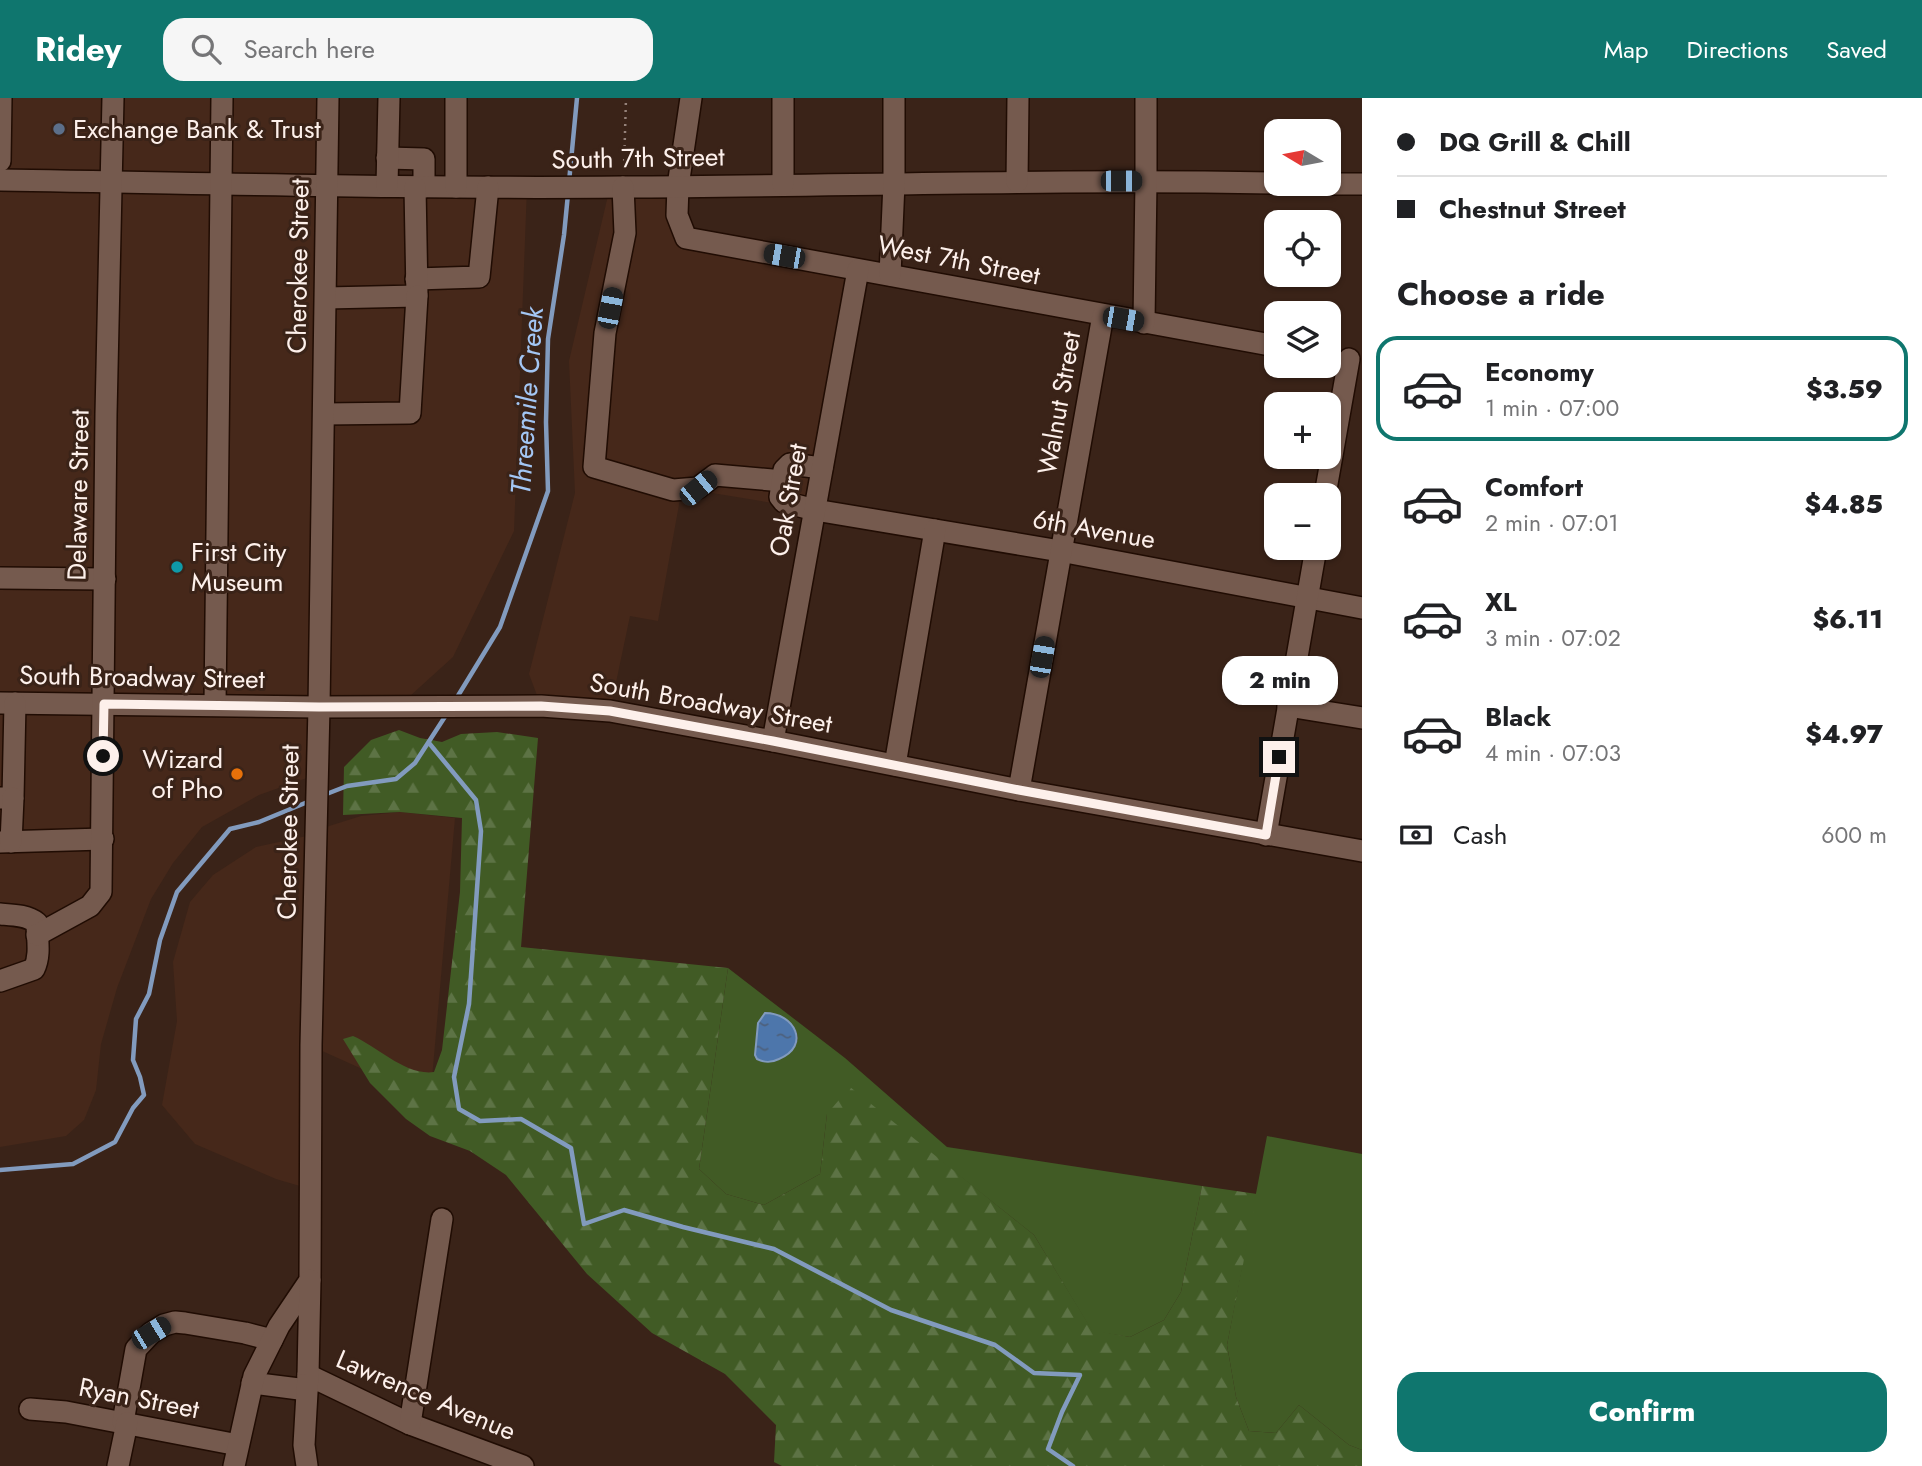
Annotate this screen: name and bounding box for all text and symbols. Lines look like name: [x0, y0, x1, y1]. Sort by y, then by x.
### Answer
search box: [163, 18, 653, 81]
text: Ridey: [35, 26, 121, 73]
icon: search: [187, 30, 225, 68]
text: Search here: [243, 30, 375, 68]
text: Map: [1604, 32, 1649, 67]
text: Directions: [1687, 32, 1788, 67]
text: Saved: [1826, 32, 1887, 67]
place label: Exchange Bank & Trust: [73, 110, 321, 148]
north arrow: [1264, 119, 1340, 196]
map controls: [1264, 119, 1341, 560]
marker: Exchange Bank & Trust: [51, 121, 67, 137]
text: DQ Grill & Chill: [1439, 123, 1631, 161]
street label: South 7th Street: [551, 137, 726, 179]
car: [1101, 171, 1143, 192]
street label: Cherokee Street: [277, 177, 319, 354]
text: Chestnut Street: [1439, 190, 1626, 228]
button: locate: [1264, 210, 1341, 287]
street label: West 7th Street: [874, 226, 1044, 295]
car: [762, 242, 807, 270]
text: Choose a ride: [1397, 271, 1605, 317]
car: [596, 285, 625, 331]
button: layers: [1264, 301, 1341, 378]
water label: Threemile Creek: [500, 305, 554, 496]
car: [1101, 305, 1146, 333]
street label: Walnut Street: [1028, 328, 1090, 478]
text: Economy: [1485, 353, 1594, 391]
icon: car: [1401, 357, 1464, 420]
text: $3.59: [1806, 370, 1883, 408]
text: 1 min · 07:00: [1485, 391, 1619, 425]
button: +: [1264, 392, 1341, 469]
street label: Delaware Street: [58, 408, 99, 581]
street label: Oak Street: [759, 440, 817, 560]
car: [676, 467, 721, 509]
text: Comfort: [1485, 468, 1583, 506]
icon: car: [1401, 472, 1464, 535]
button: −: [1264, 483, 1341, 560]
text: $4.85: [1805, 485, 1883, 523]
street label: 6th Avenue: [1030, 500, 1158, 558]
text: 2 min · 07:01: [1485, 506, 1619, 540]
place label: First City Museum: [191, 533, 287, 601]
marker: First City Museum: [169, 559, 185, 575]
text: XL: [1485, 583, 1517, 621]
icon: car: [1401, 587, 1464, 650]
text: $6.11: [1812, 600, 1883, 638]
text: 3 min · 07:02: [1485, 621, 1621, 655]
car: [1029, 634, 1056, 680]
street label: South Broadway Street: [19, 656, 266, 698]
callout: 2 min: [1221, 656, 1337, 704]
street label: South Broadway Street: [587, 663, 836, 743]
text: 2 min: [1249, 663, 1311, 697]
text: Black: [1485, 698, 1551, 736]
icon: car: [1401, 702, 1464, 765]
text: $4.97: [1805, 715, 1883, 753]
text: 4 min · 07:03: [1485, 736, 1621, 770]
route start: [87, 740, 119, 772]
place label: Wizard of Pho: [142, 740, 223, 808]
route end: [1263, 741, 1295, 773]
street label: Cherokee Street: [267, 743, 309, 920]
marker: Wizard of Pho: [229, 766, 245, 782]
icon: cash: [1397, 816, 1435, 854]
text: Cash: [1453, 816, 1507, 854]
text: 600 m: [1821, 818, 1887, 852]
car: [128, 1313, 175, 1353]
street label: Lawrence Avenue: [330, 1340, 522, 1450]
street label: Ryan Street: [75, 1368, 203, 1428]
button: Confirm: [1397, 1372, 1887, 1452]

